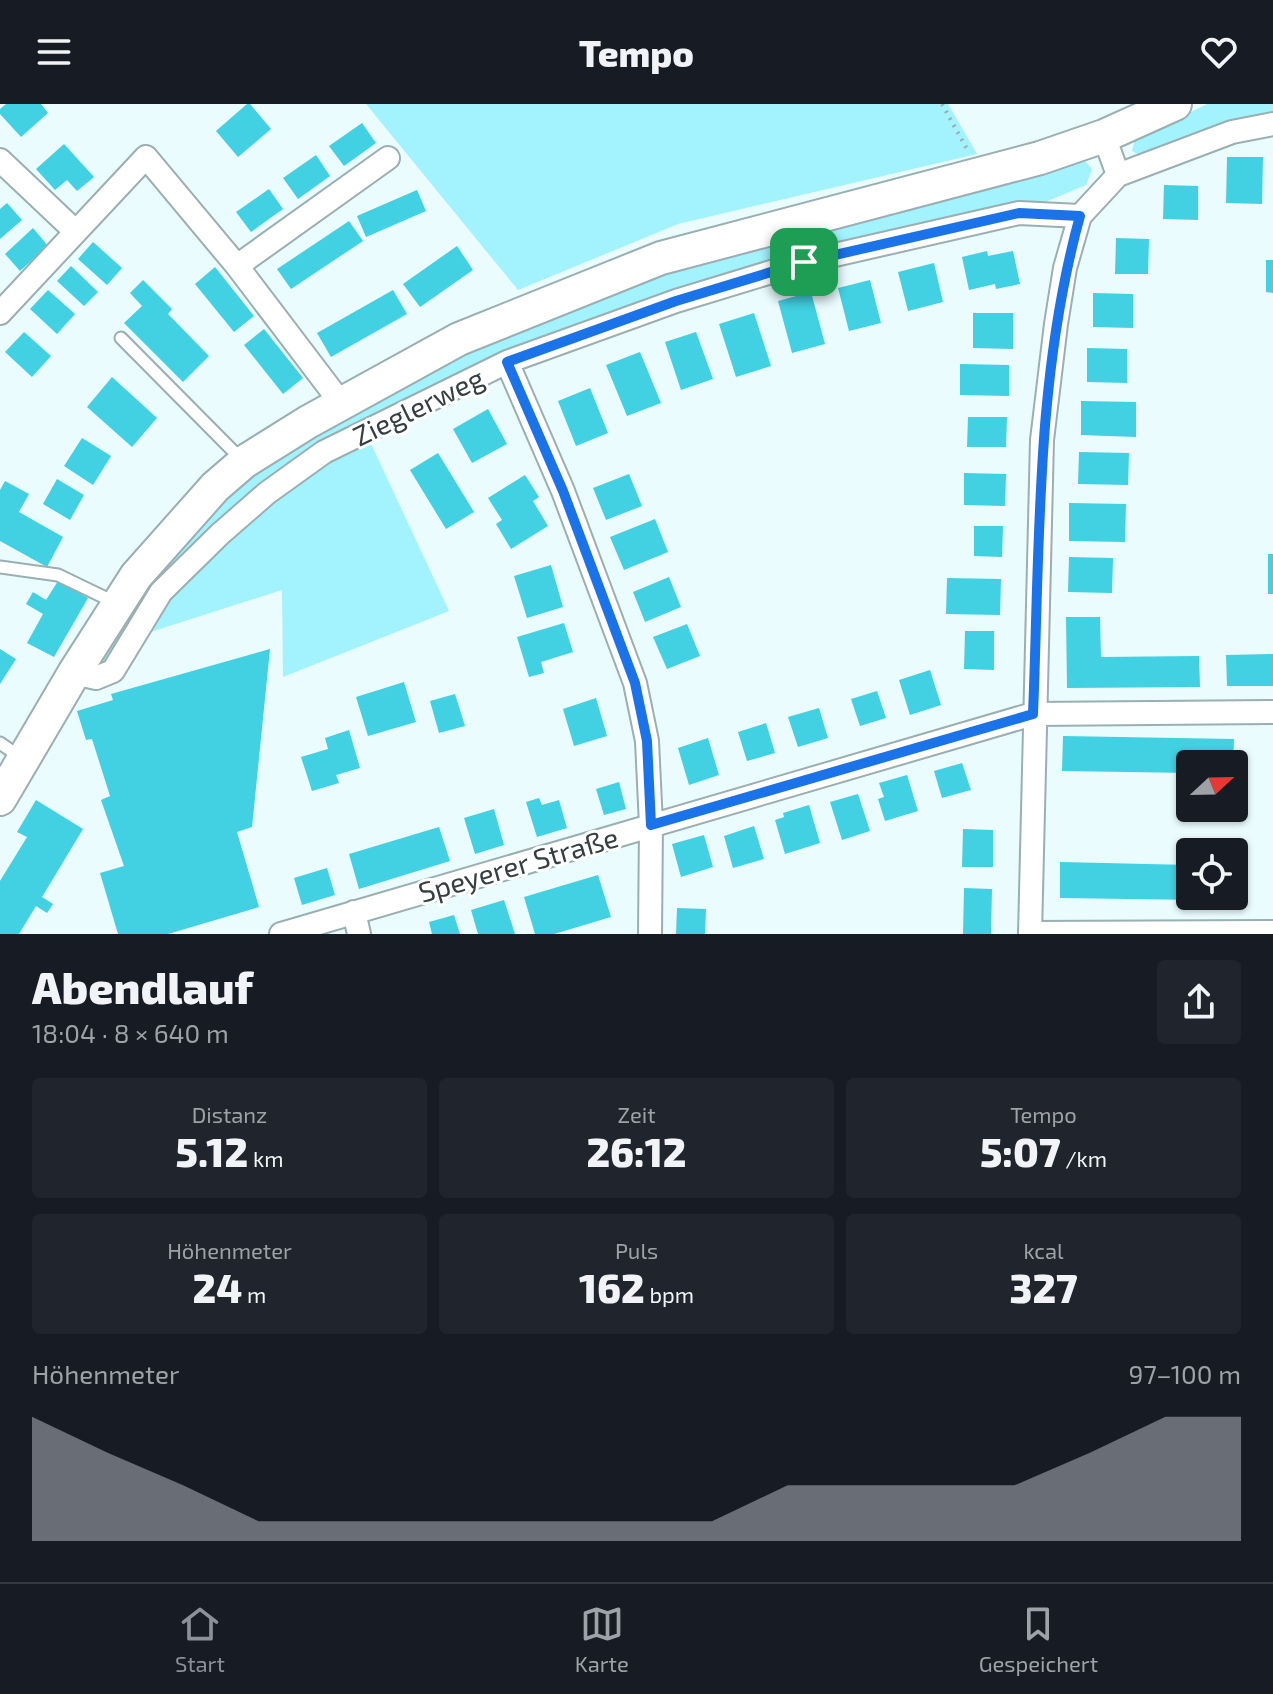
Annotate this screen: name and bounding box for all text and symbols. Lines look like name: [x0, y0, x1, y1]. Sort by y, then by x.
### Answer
icon: menu: [32, 30, 76, 74]
icon: heart: [1197, 30, 1241, 74]
text: Tempo: [579, 31, 694, 74]
pin: [770, 228, 838, 296]
icon: arrive: [782, 240, 826, 284]
street label: Zieglerweg: [347, 360, 489, 452]
north arrow: [1176, 750, 1248, 822]
map controls: [1176, 750, 1248, 910]
street label: Speyerer Straße: [414, 819, 622, 909]
button: locate: [1176, 838, 1248, 910]
text: Abendlauf: [32, 960, 253, 1013]
button: share: [1157, 960, 1241, 1044]
text: 18:04 · 8 × 640 m: [32, 1017, 229, 1048]
text: Distanz: [192, 1101, 267, 1127]
text: Zeit: [617, 1101, 656, 1127]
text: Tempo: [1010, 1101, 1077, 1127]
text: 5.12: [176, 1127, 248, 1175]
text: 26:12: [586, 1127, 687, 1175]
text: 5:07: [980, 1127, 1060, 1175]
text: km: [248, 1145, 283, 1171]
text: /km: [1060, 1145, 1107, 1171]
text: Höhenmeter: [167, 1237, 292, 1263]
text: Puls: [615, 1237, 658, 1263]
text: kcal: [1023, 1237, 1064, 1263]
text: 24: [193, 1263, 242, 1311]
text: 162: [579, 1263, 645, 1311]
text: 327: [1010, 1263, 1078, 1311]
text: m: [242, 1281, 266, 1307]
text: bpm: [645, 1281, 694, 1307]
text: Höhenmeter: [32, 1358, 179, 1389]
text: 97–100 m: [1129, 1358, 1241, 1389]
tab: Start: [175, 1602, 225, 1676]
tab: Karte: [575, 1602, 629, 1676]
tab: Gespeichert: [979, 1602, 1098, 1676]

